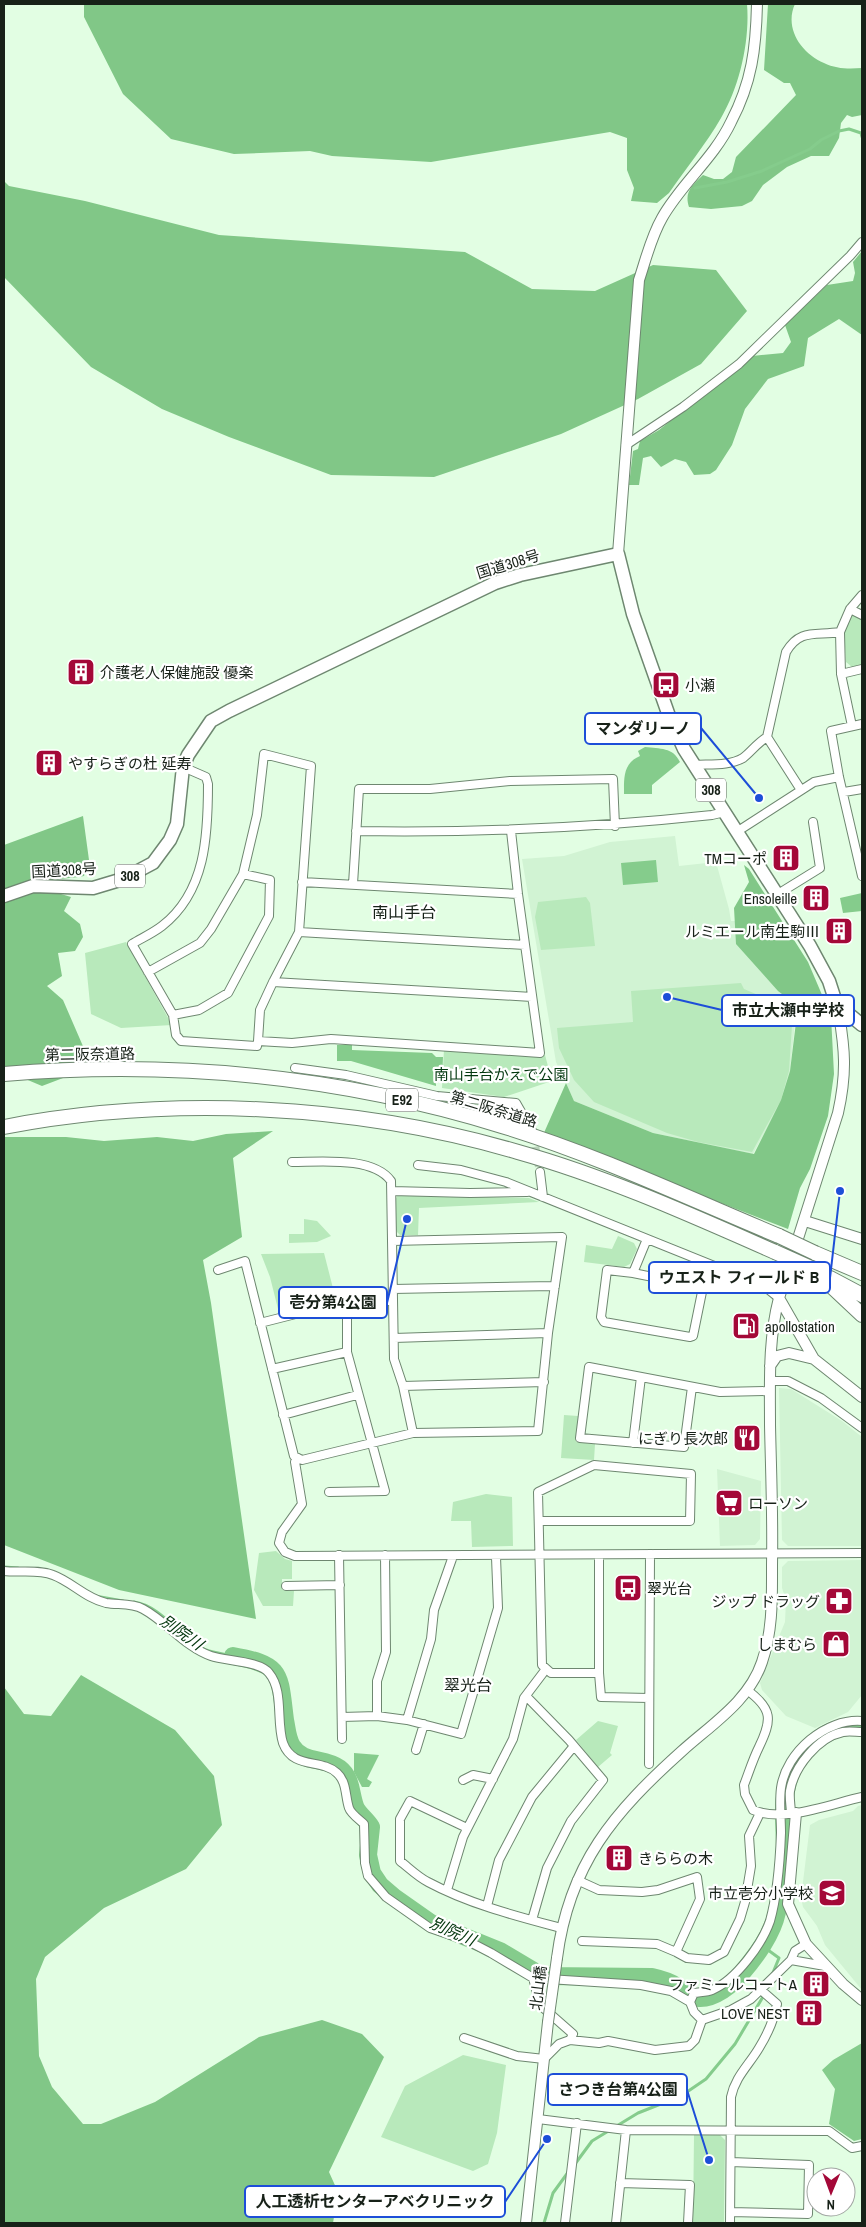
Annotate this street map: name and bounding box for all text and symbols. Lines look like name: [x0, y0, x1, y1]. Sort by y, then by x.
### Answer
street label: 国道308号: [474, 544, 542, 584]
building icon: 介護老人保健施設 優楽: [66, 657, 96, 687]
place label: 介護老人保健施設 優楽: [100, 662, 253, 683]
bus stop icon: 小瀬: [651, 670, 681, 700]
place label: 小瀬: [685, 675, 715, 696]
callout: マンダリーノ: [585, 713, 701, 744]
text: マンダリーノ: [595, 717, 691, 739]
building icon: やすらぎの杜 延寿: [34, 748, 64, 778]
place label: やすらぎの杜 延寿: [68, 753, 191, 774]
road number: 308: [696, 778, 726, 802]
building icon: TMコーポ: [771, 843, 801, 873]
place label: TMコーポ: [704, 848, 767, 869]
street label: 国道308号: [31, 858, 97, 882]
road number: 308: [115, 864, 145, 888]
building icon: Ensoleille: [801, 883, 831, 913]
place label: Ensoleille: [744, 888, 797, 909]
district label: 南山手台: [372, 901, 436, 923]
building icon: ルミエール南生駒Ⅲ: [824, 916, 854, 946]
place label: ルミエール南生駒Ⅲ: [685, 921, 820, 942]
callout: 市立大瀬中学校: [722, 995, 854, 1026]
text: 市立大瀬中学校: [732, 999, 844, 1021]
street label: 第二阪奈道路: [45, 1043, 135, 1065]
park label: 南山手台かえで公園: [434, 1064, 568, 1085]
street label: 第二阪奈道路: [448, 1086, 540, 1132]
road number: E92: [386, 1088, 418, 1112]
callout: ウエスト フィールド B: [649, 1262, 830, 1293]
text: ウエスト フィールド B: [659, 1266, 819, 1288]
callout: 壱分第4公園: [279, 1287, 387, 1318]
text: 壱分第4公園: [289, 1291, 377, 1313]
fuel station icon: apollostation: [731, 1311, 761, 1341]
place label: apollostation: [765, 1316, 835, 1337]
restaurant icon: にぎり長次郎: [732, 1423, 762, 1453]
place label: にぎり長次郎: [638, 1428, 728, 1449]
supermarket icon: ローソン: [714, 1488, 744, 1518]
place label: ローソン: [748, 1493, 808, 1514]
bus stop icon: 翠光台: [613, 1573, 643, 1603]
place label: 翠光台: [647, 1578, 692, 1599]
pharmacy icon: ジップ ドラッグ: [824, 1586, 854, 1616]
place label: ジップ ドラッグ: [712, 1591, 820, 1612]
water label: 別院川: [156, 1609, 210, 1656]
shop icon: しまむら: [821, 1629, 851, 1659]
place label: しまむら: [757, 1634, 817, 1655]
district label: 翠光台: [444, 1674, 492, 1696]
building icon: きららの木: [604, 1843, 634, 1873]
place label: きららの木: [638, 1848, 713, 1869]
school or university icon: 市立壱分小学校: [817, 1878, 847, 1908]
place label: 市立壱分小学校: [708, 1883, 813, 1904]
water label: 別院川: [427, 1911, 481, 1952]
street label: 北山橋: [525, 1964, 551, 2012]
building icon: ファミールコートA: [801, 1969, 831, 1999]
place label: ファミールコートA: [669, 1974, 798, 1995]
building icon: LOVE NEST: [794, 1998, 824, 2028]
place label: LOVE NEST: [721, 2003, 790, 2024]
callout: さつき台第4公園: [548, 2074, 687, 2105]
text: さつき台第4公園: [558, 2078, 678, 2100]
north arrow: [806, 2167, 856, 2217]
callout: 人工透析センターアベクリニック: [245, 2186, 505, 2217]
text: 人工透析センターアベクリニック: [255, 2190, 495, 2212]
text: N: [826, 2196, 835, 2214]

